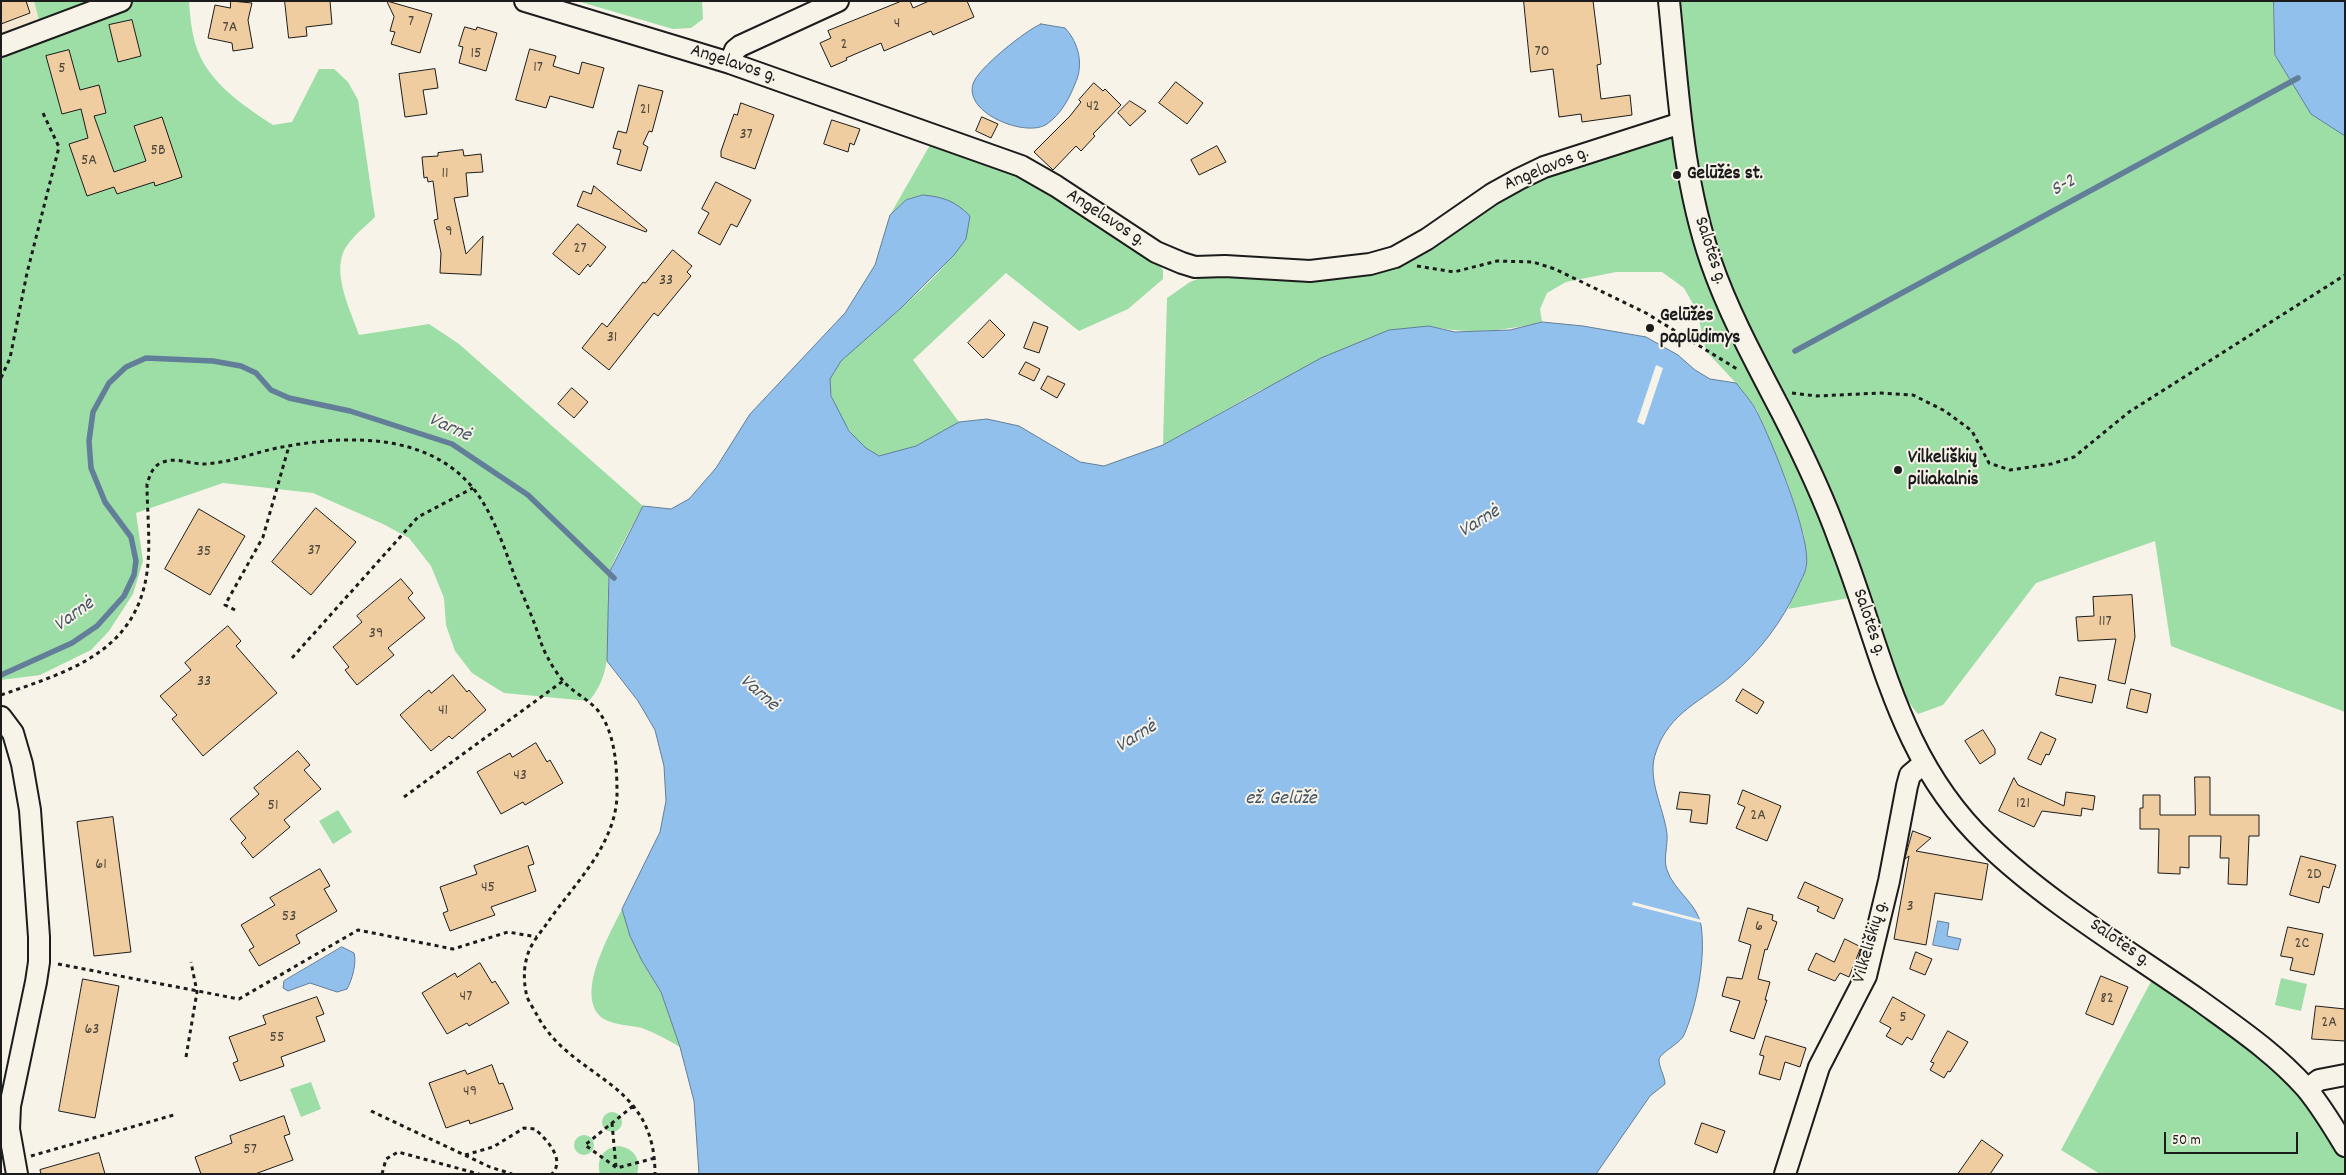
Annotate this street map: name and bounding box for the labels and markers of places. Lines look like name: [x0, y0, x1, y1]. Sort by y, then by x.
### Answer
place label: Gelūžės st.: [1687, 164, 1763, 186]
marker: Gelūžės st.: [1671, 169, 1683, 181]
place label: Gelūžės paplūdimys: [1660, 306, 1740, 350]
marker: Gelūžės paplūdimys: [1644, 322, 1656, 334]
place label: Vilkeliškių piliakalnis: [1908, 448, 1979, 492]
marker: Vilkeliškių piliakalnis: [1892, 464, 1904, 476]

